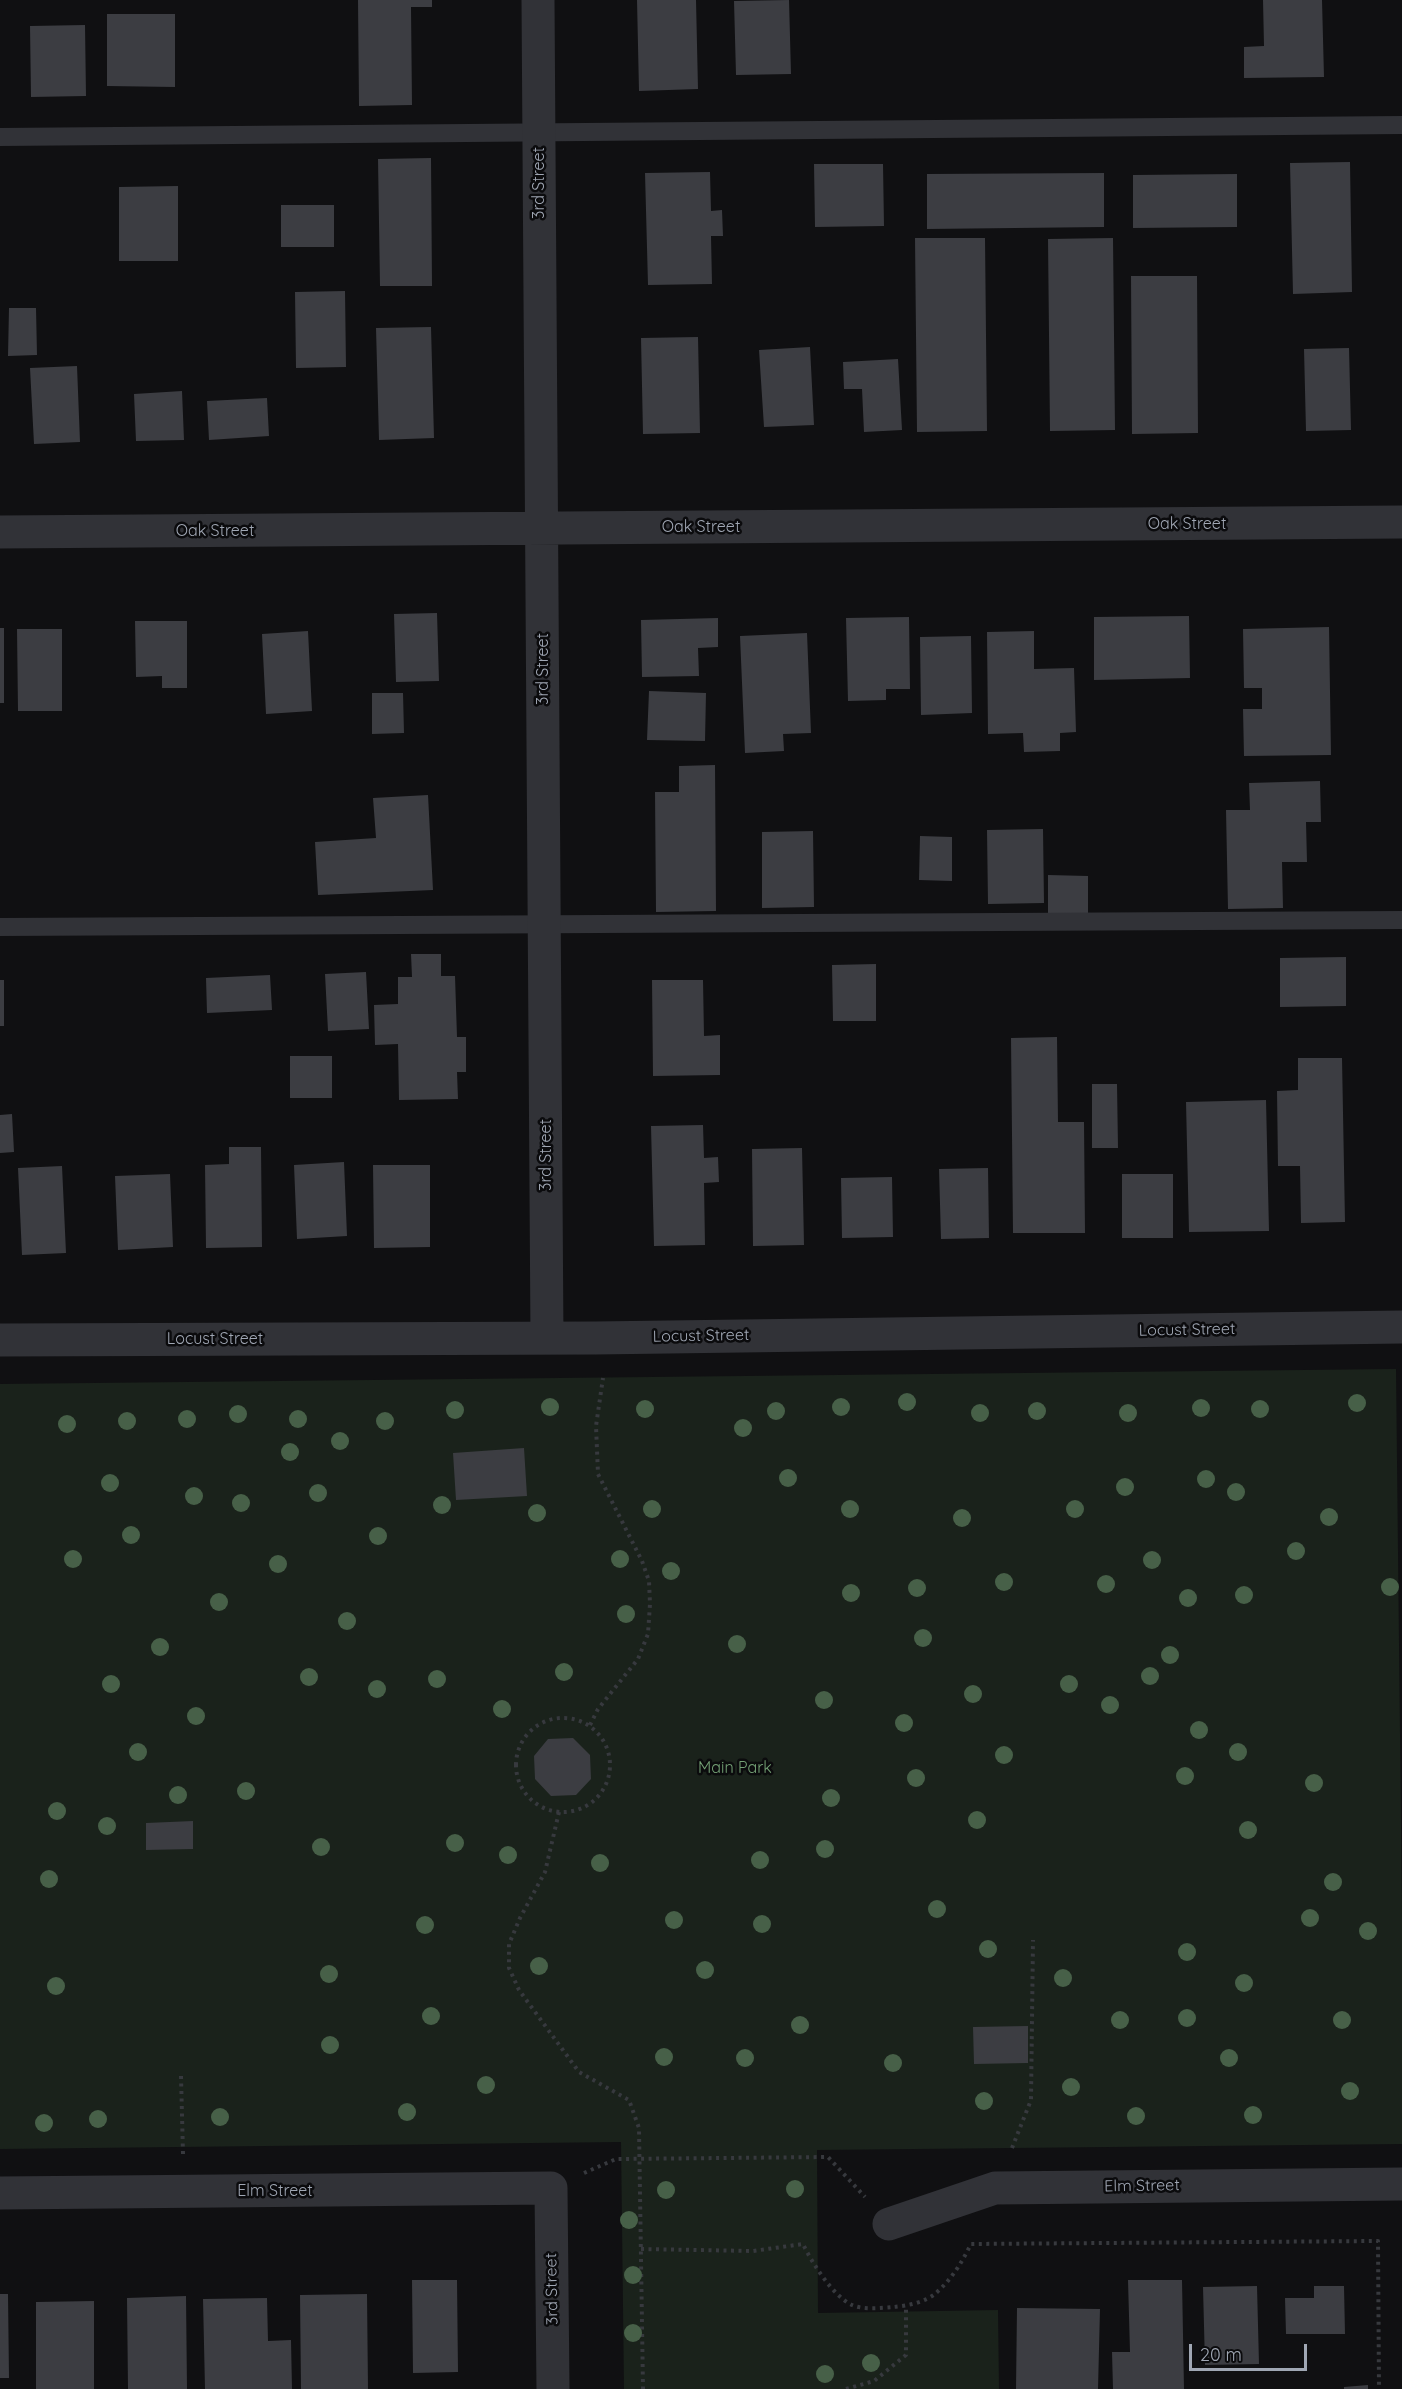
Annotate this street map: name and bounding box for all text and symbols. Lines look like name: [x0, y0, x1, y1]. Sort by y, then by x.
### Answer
street label: 3rd Street: [529, 147, 549, 219]
street label: Oak Street: [1148, 514, 1226, 534]
street label: Oak Street: [662, 517, 740, 537]
street label: Oak Street: [176, 521, 254, 541]
street label: 3rd Street: [533, 633, 553, 705]
street label: 3rd Street: [536, 1119, 556, 1191]
street label: Locust Street: [1139, 1320, 1235, 1340]
street label: Locust Street: [653, 1326, 749, 1346]
street label: Locust Street: [167, 1329, 263, 1349]
park label: Main Park: [698, 1758, 772, 1778]
street label: Elm Street: [1104, 2176, 1180, 2196]
street label: Elm Street: [237, 2181, 313, 2201]
street label: 3rd Street: [542, 2253, 562, 2325]
scale bar: [1192, 2332, 1310, 2370]
text: 20 m: [1200, 2343, 1242, 2366]

